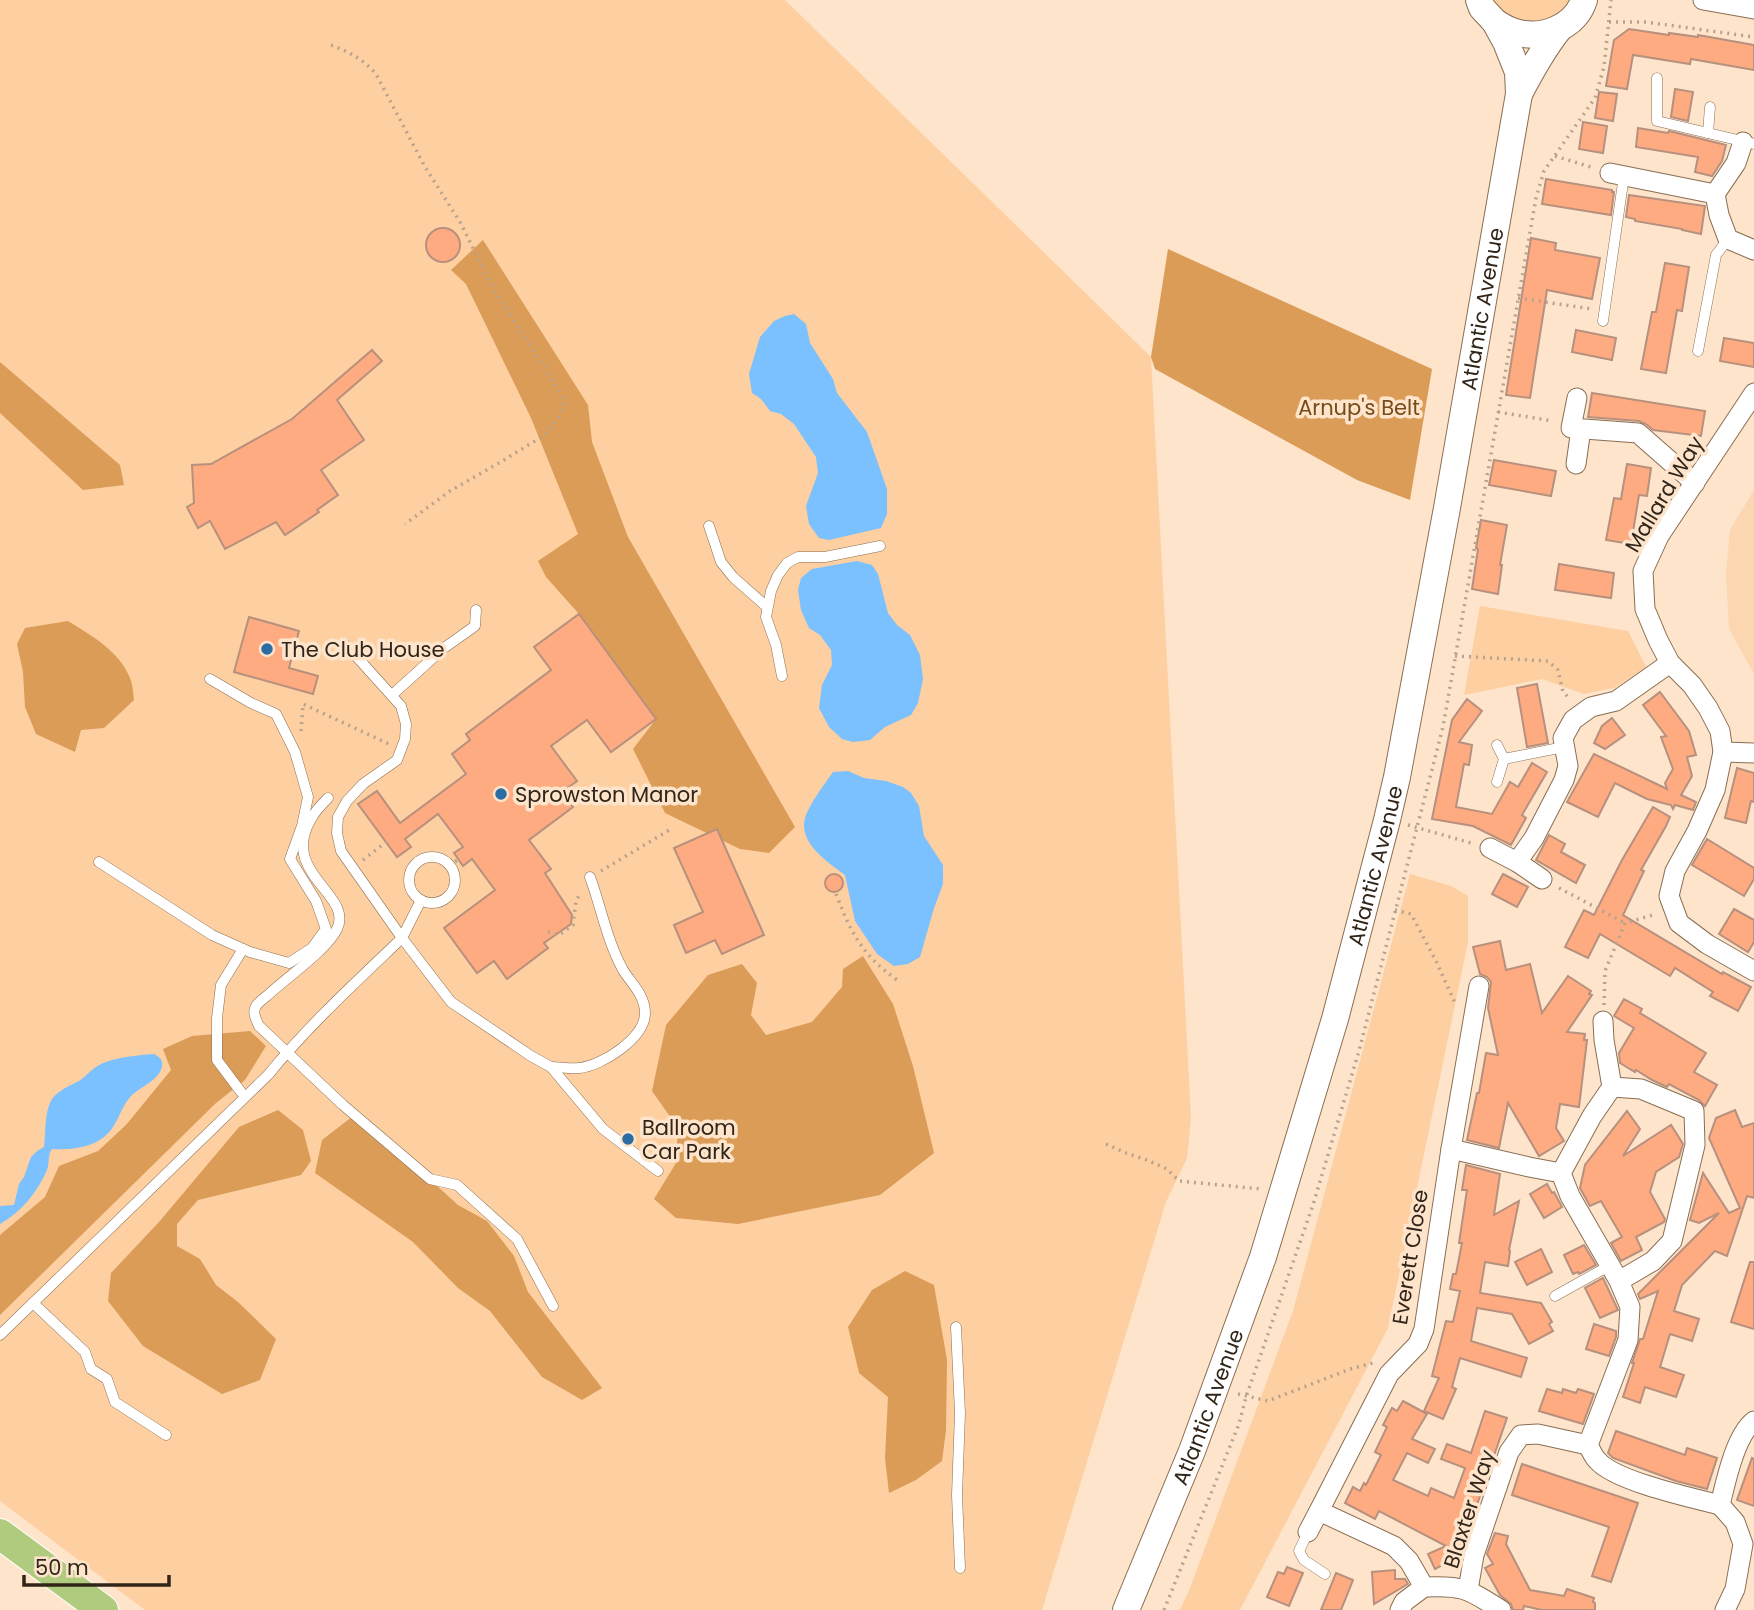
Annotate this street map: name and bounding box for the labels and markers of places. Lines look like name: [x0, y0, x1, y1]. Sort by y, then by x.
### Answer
place label: The Club House: [281, 635, 444, 664]
marker: The Club House: [259, 641, 275, 657]
place label: Sprowston Manor: [515, 780, 698, 809]
marker: Sprowston Manor: [493, 786, 509, 802]
place label: Ballroom Car Park: [642, 1113, 736, 1166]
marker: Ballroom Car Park: [620, 1131, 636, 1147]

